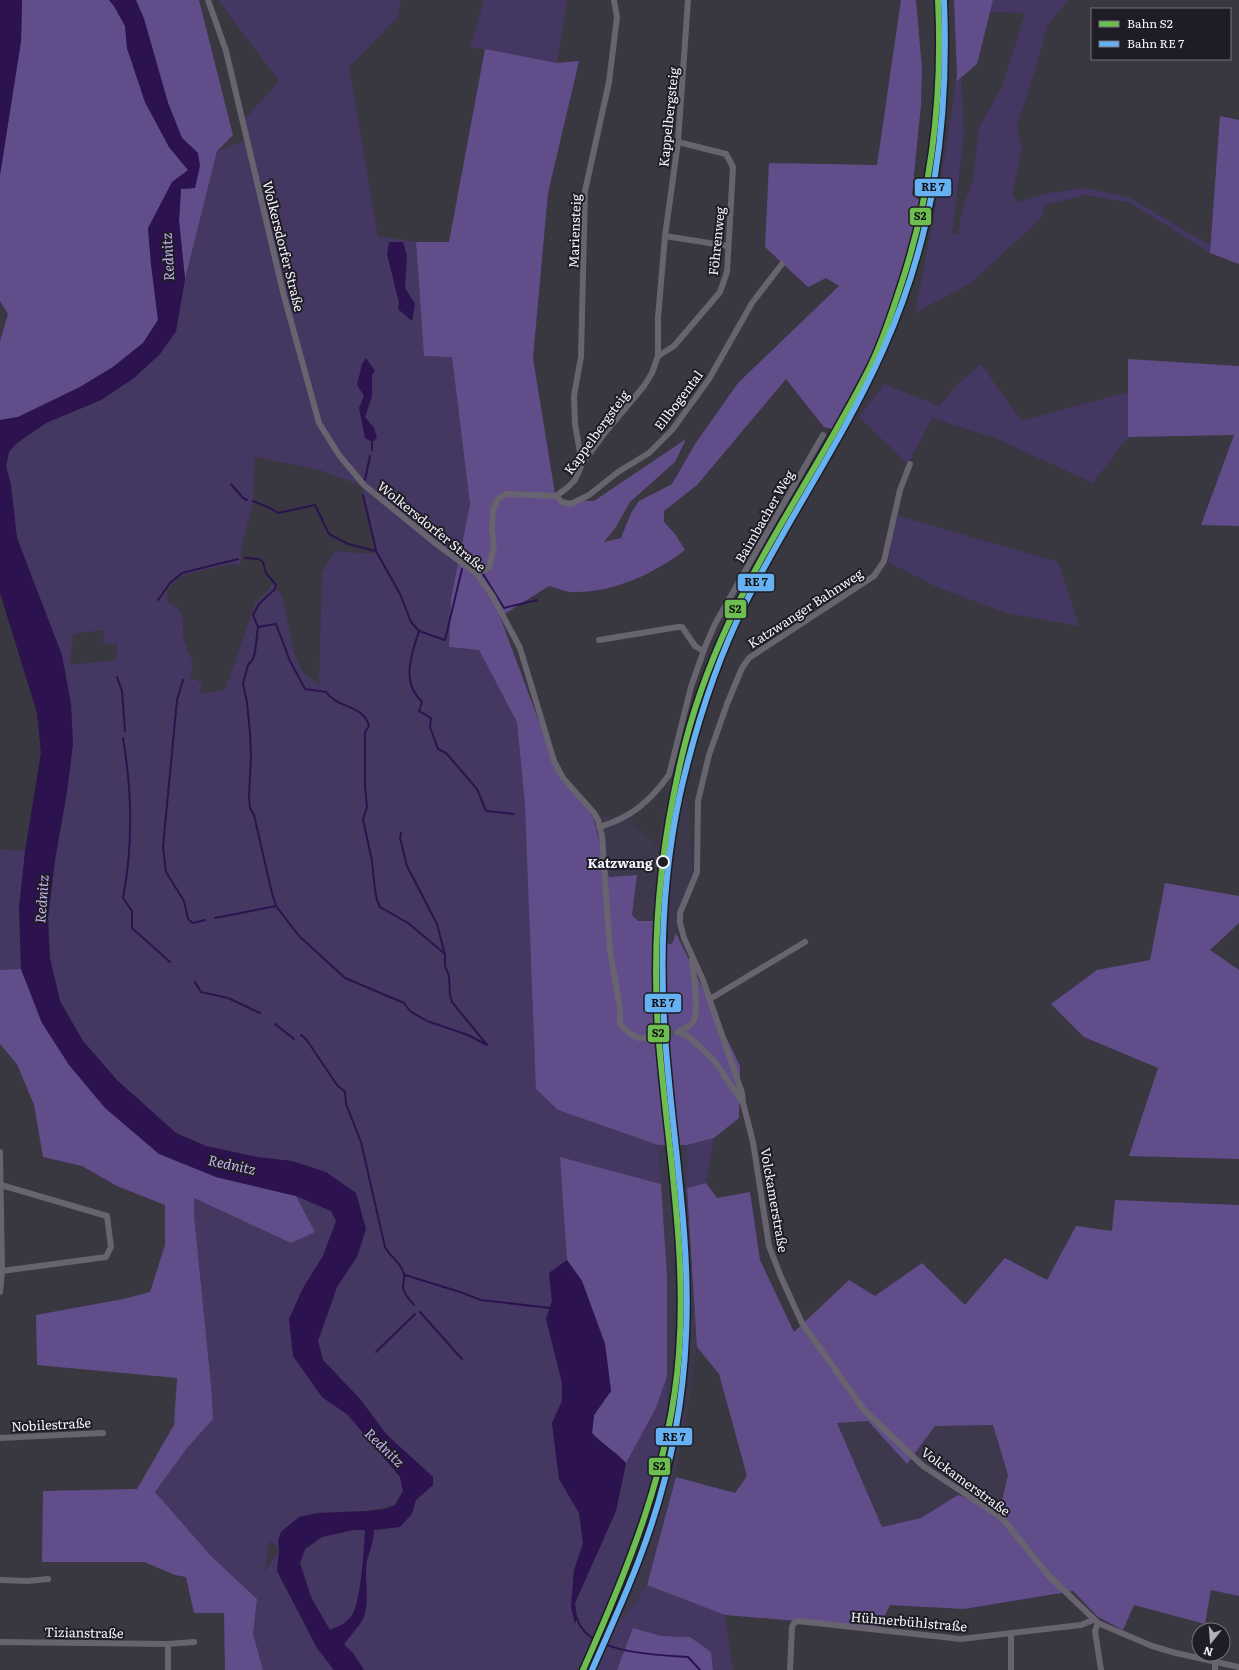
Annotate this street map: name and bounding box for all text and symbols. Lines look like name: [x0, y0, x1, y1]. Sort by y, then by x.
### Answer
legend: [1091, 8, 1231, 60]
text: Bahn S2: [1127, 14, 1173, 32]
text: Bahn RE 7: [1127, 34, 1184, 52]
street label: Kappelbergsteig: [653, 65, 683, 168]
line badge: RE 7: [914, 178, 952, 197]
text: RE 7: [921, 178, 945, 194]
street label: Wolkersdorfer Straße: [259, 179, 310, 314]
street label: Mariensteig: [563, 193, 585, 269]
street label: Föhrenweg: [703, 205, 729, 276]
line badge: S2: [909, 207, 932, 226]
text: S2: [914, 207, 926, 223]
water label: Rednitz: [156, 232, 178, 282]
street label: Ellbogental: [649, 366, 707, 434]
street label: Kappelbergsteig: [559, 385, 634, 478]
street label: Baimbacher Weg: [730, 465, 799, 566]
street label: Wolkersdorfer Straße: [374, 476, 490, 576]
street label: Katzwanger Bahnweg: [744, 563, 867, 652]
line badge: RE 7: [737, 573, 775, 592]
text: RE 7: [744, 573, 768, 589]
line badge: S2: [724, 599, 747, 619]
text: S2: [729, 600, 741, 616]
place label: Katzwang: [587, 853, 653, 872]
marker: Katzwang: [656, 855, 670, 869]
water label: Rednitz: [29, 874, 53, 924]
line badge: RE 7: [644, 993, 682, 1013]
text: RE 7: [651, 994, 675, 1010]
line badge: S2: [647, 1024, 670, 1043]
text: S2: [652, 1024, 664, 1040]
street label: Volckamerstraße: [756, 1146, 794, 1254]
water label: Rednitz: [206, 1149, 258, 1179]
street label: Nobilestraße: [11, 1412, 92, 1436]
water label: Rednitz: [361, 1423, 409, 1471]
line badge: RE 7: [655, 1427, 693, 1446]
text: RE 7: [662, 1428, 686, 1444]
street label: Volckamerstraße: [918, 1442, 1015, 1520]
line badge: S2: [648, 1457, 671, 1476]
text: S2: [653, 1457, 665, 1473]
street label: Hühnerbühlstraße: [850, 1606, 968, 1636]
street label: Tizianstraße: [44, 1622, 124, 1642]
north arrow: [1191, 1622, 1231, 1662]
text: N: [1201, 1644, 1215, 1662]

